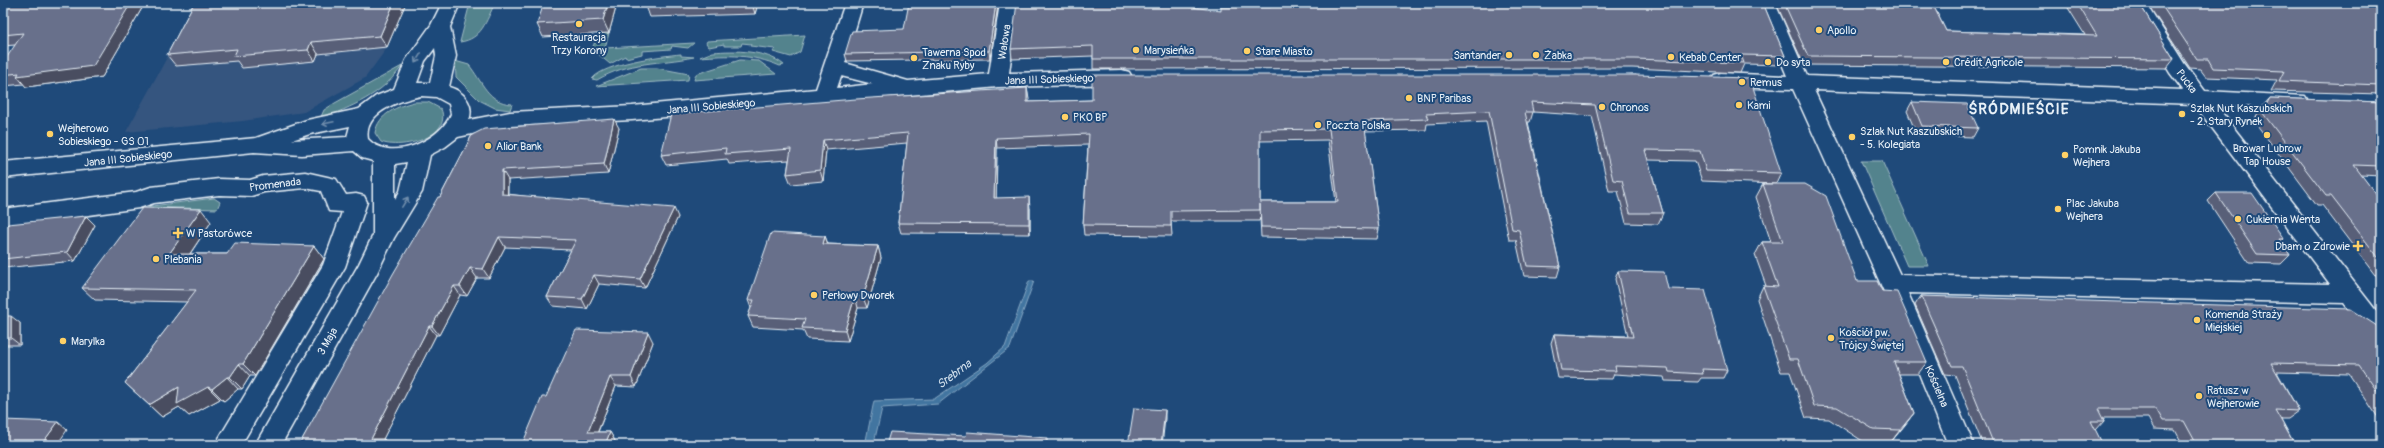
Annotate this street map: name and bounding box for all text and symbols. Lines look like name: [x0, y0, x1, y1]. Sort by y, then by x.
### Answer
marker: Restauracja Trzy Korony: [574, 19, 584, 29]
street label: Wałowa: [995, 23, 1014, 61]
place label: Apollo: [1827, 24, 1856, 37]
marker: Apollo: [1814, 25, 1824, 35]
place label: Restauracja Trzy Korony: [551, 31, 607, 57]
place label: Marysieńka: [1144, 44, 1194, 57]
marker: Marysieńka: [1131, 45, 1141, 55]
place label: Stare Miasto: [1255, 45, 1313, 58]
place label: Tawerna Spod Znaku Ryby: [922, 46, 986, 72]
marker: Stare Miasto: [1242, 46, 1252, 56]
place label: Santander: [1453, 49, 1501, 62]
place label: Żabka: [1544, 49, 1572, 62]
marker: Santander: [1504, 50, 1514, 60]
marker: Żabka: [1531, 50, 1541, 60]
place label: Kebab Center: [1679, 51, 1741, 64]
one-way arrow: [414, 52, 422, 63]
marker: Kebab Center: [1666, 52, 1676, 62]
marker: Tawerna Spod Znaku Ryby: [909, 53, 919, 63]
place label: Do syta: [1776, 56, 1810, 69]
place label: Crédit Agricole: [1954, 56, 2023, 69]
marker: Do syta: [1763, 57, 1773, 67]
marker: Crédit Agricole: [1941, 57, 1951, 67]
street label: Pucka: [2173, 67, 2200, 96]
street label: Jana III Sobieskiego: [1004, 71, 1094, 88]
place label: Remus: [1750, 76, 1782, 89]
marker: Remus: [1737, 77, 1747, 87]
place label: BNP Paribas: [1417, 92, 1471, 105]
marker: BNP Paribas: [1404, 93, 1414, 103]
street label: Jana III Sobieskiego: [666, 96, 756, 117]
place label: Kami: [1747, 99, 1771, 112]
district label: ŚRÓDMIEŚCIE: [1968, 99, 2070, 119]
marker: Kami: [1734, 100, 1744, 110]
place label: Chronos: [1610, 101, 1649, 114]
marker: Chronos: [1597, 102, 1607, 112]
place label: Szlak Nut Kaszubskich - 2. Stary Rynek: [2190, 102, 2292, 128]
marker: Szlak Nut Kaszubskich - 2. Stary Rynek: [2177, 109, 2187, 119]
place label: PKO BP: [1073, 111, 1107, 124]
marker: PKO BP: [1060, 112, 1070, 122]
place label: Poczta Polska: [1326, 119, 1390, 132]
one-way arrow: [321, 120, 334, 128]
marker: Poczta Polska: [1313, 120, 1323, 130]
place label: Wejherowo Sobieskiego - GS 01: [58, 122, 149, 148]
place label: Szlak Nut Kaszubskich - 5. Kolegiata: [1860, 125, 1962, 151]
marker: Wejherowo Sobieskiego - GS 01: [45, 129, 55, 139]
marker: Browar Lubrow Tap House: [2262, 130, 2272, 140]
marker: Szlak Nut Kaszubskich - 5. Kolegiata: [1847, 132, 1857, 142]
place label: Alior Bank: [496, 140, 542, 153]
marker: Alior Bank: [483, 141, 493, 151]
place label: Browar Lubrow Tap House: [2233, 142, 2302, 168]
place label: Pomnik Jakuba Wejhera: [2073, 143, 2141, 169]
street label: Jana III Sobieskiego: [83, 147, 173, 170]
marker: Pomnik Jakuba Wejhera: [2060, 150, 2070, 160]
street label: Promenada: [248, 175, 302, 194]
one-way arrow: [401, 196, 409, 208]
place label: Plac Jakuba Wejhera: [2066, 197, 2119, 223]
marker: Plac Jakuba Wejhera: [2053, 204, 2063, 214]
place label: Cukiernia Wenta: [2246, 213, 2320, 226]
marker: Cukiernia Wenta: [2233, 214, 2243, 224]
place label: W Pastorówce: [186, 227, 253, 240]
marker: W Pastorówce: [173, 228, 183, 238]
place label: Dbam o Zdrowie: [2275, 240, 2351, 253]
marker: Dbam o Zdrowie: [2353, 241, 2363, 251]
place label: Plebania: [164, 253, 202, 266]
marker: Plebania: [151, 254, 161, 264]
place label: Perłowy Dworek: [822, 289, 895, 302]
marker: Perłowy Dworek: [809, 290, 819, 300]
place label: Komenda Straży Miejskiej: [2205, 308, 2282, 334]
marker: Komenda Straży Miejskiej: [2192, 315, 2202, 325]
street label: 3 Maja: [314, 325, 340, 357]
place label: Kościół pw. Trójcy Świętej: [1839, 326, 1904, 352]
marker: Kościół pw. Trójcy Świętej: [1826, 333, 1836, 343]
place label: Marylka: [71, 335, 105, 348]
marker: Marylka: [58, 336, 68, 346]
water label: Srebrna: [934, 356, 976, 392]
street label: Kościelna: [1922, 363, 1951, 409]
place label: Ratusz w Wejherowie: [2207, 384, 2260, 410]
marker: Ratusz w Wejherowie: [2194, 391, 2204, 401]

